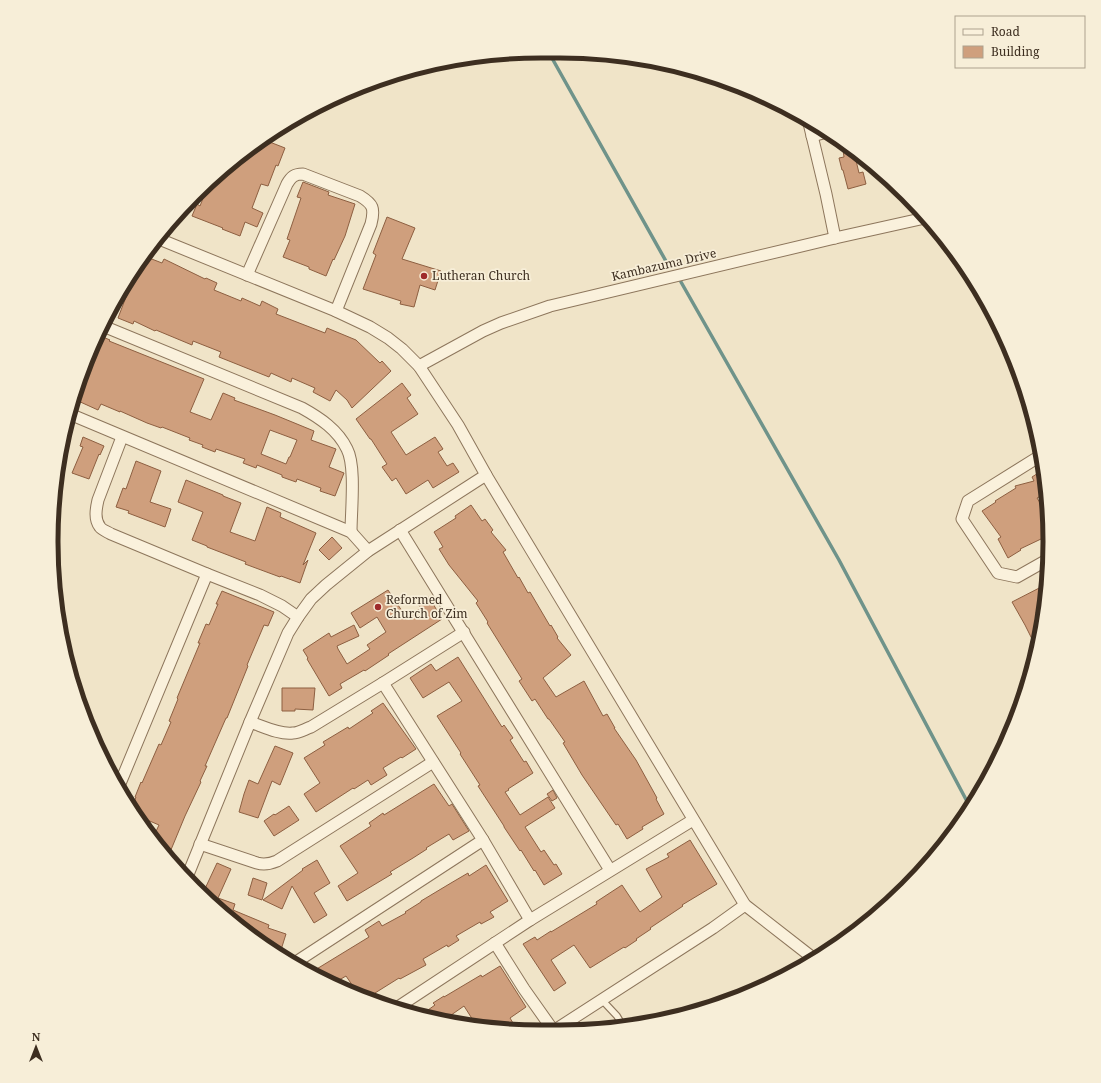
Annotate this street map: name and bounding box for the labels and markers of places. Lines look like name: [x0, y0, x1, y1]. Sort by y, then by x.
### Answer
place label: Lutheran Church: [432, 267, 531, 284]
marker: Lutheran Church: [419, 271, 429, 281]
place label: Reformed Church of Zim: [386, 591, 468, 622]
marker: Reformed Church of Zim: [373, 602, 383, 612]

